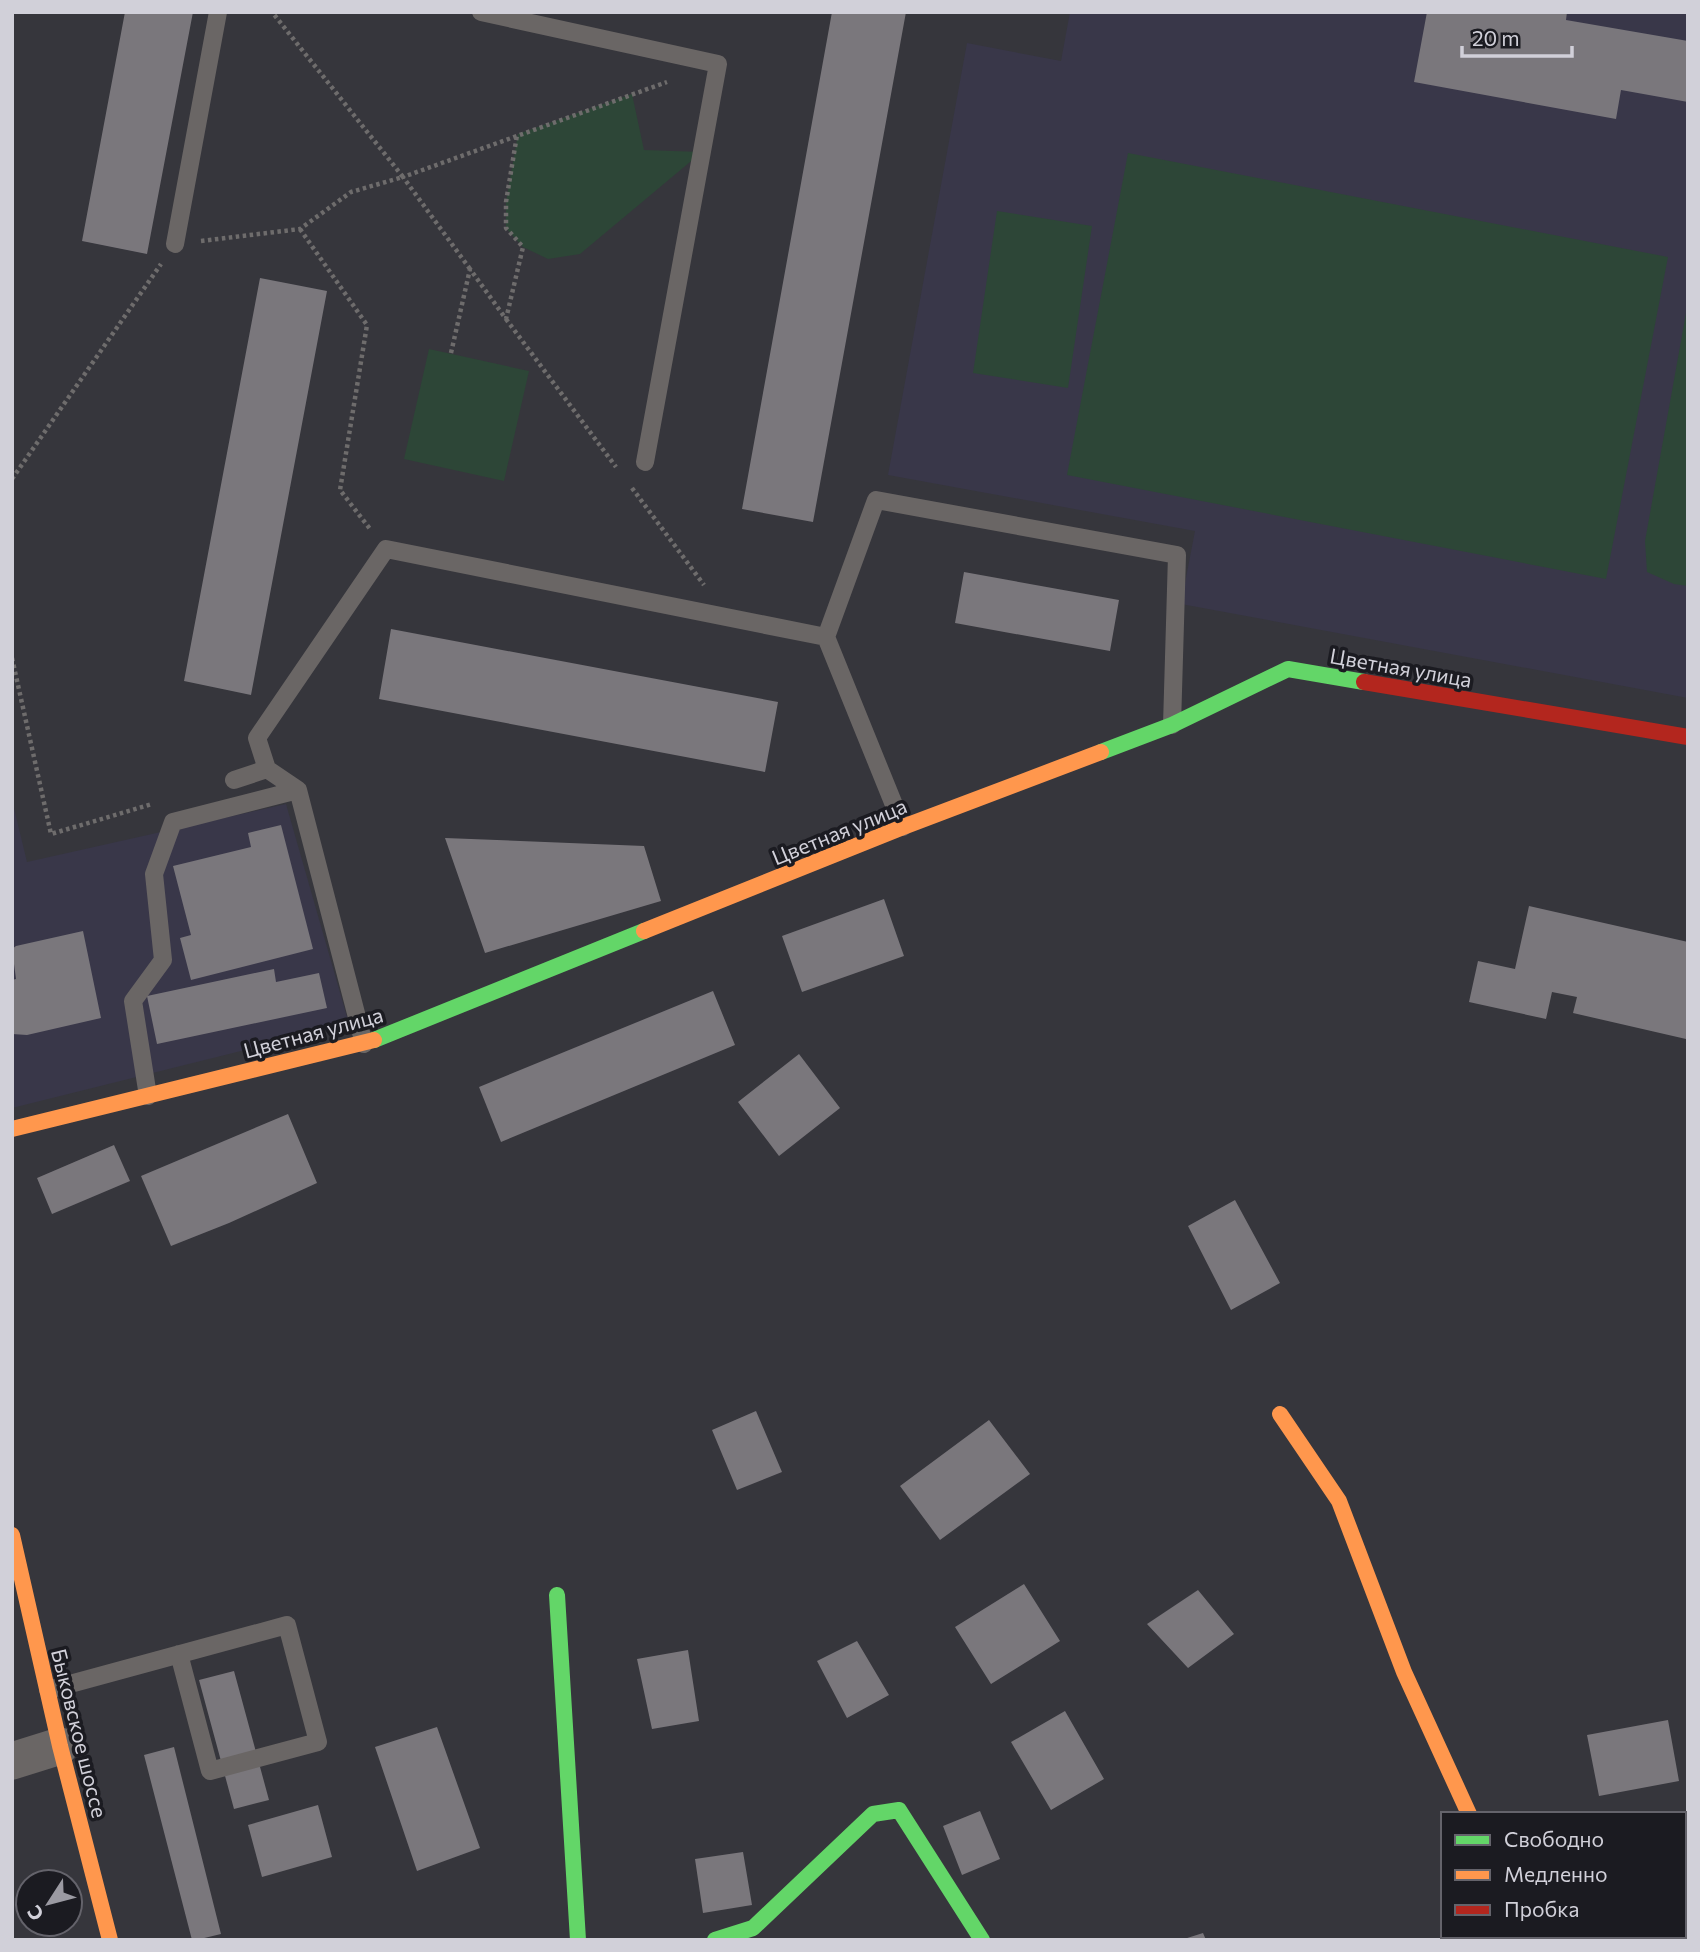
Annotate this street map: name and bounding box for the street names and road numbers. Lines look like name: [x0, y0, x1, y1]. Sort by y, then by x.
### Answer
street label: Цветная улица: [1328, 642, 1474, 692]
street label: Цветная улица: [768, 793, 910, 869]
street label: Цветная улица: [240, 1001, 386, 1063]
street label: Быковское шоссе: [47, 1646, 113, 1820]

